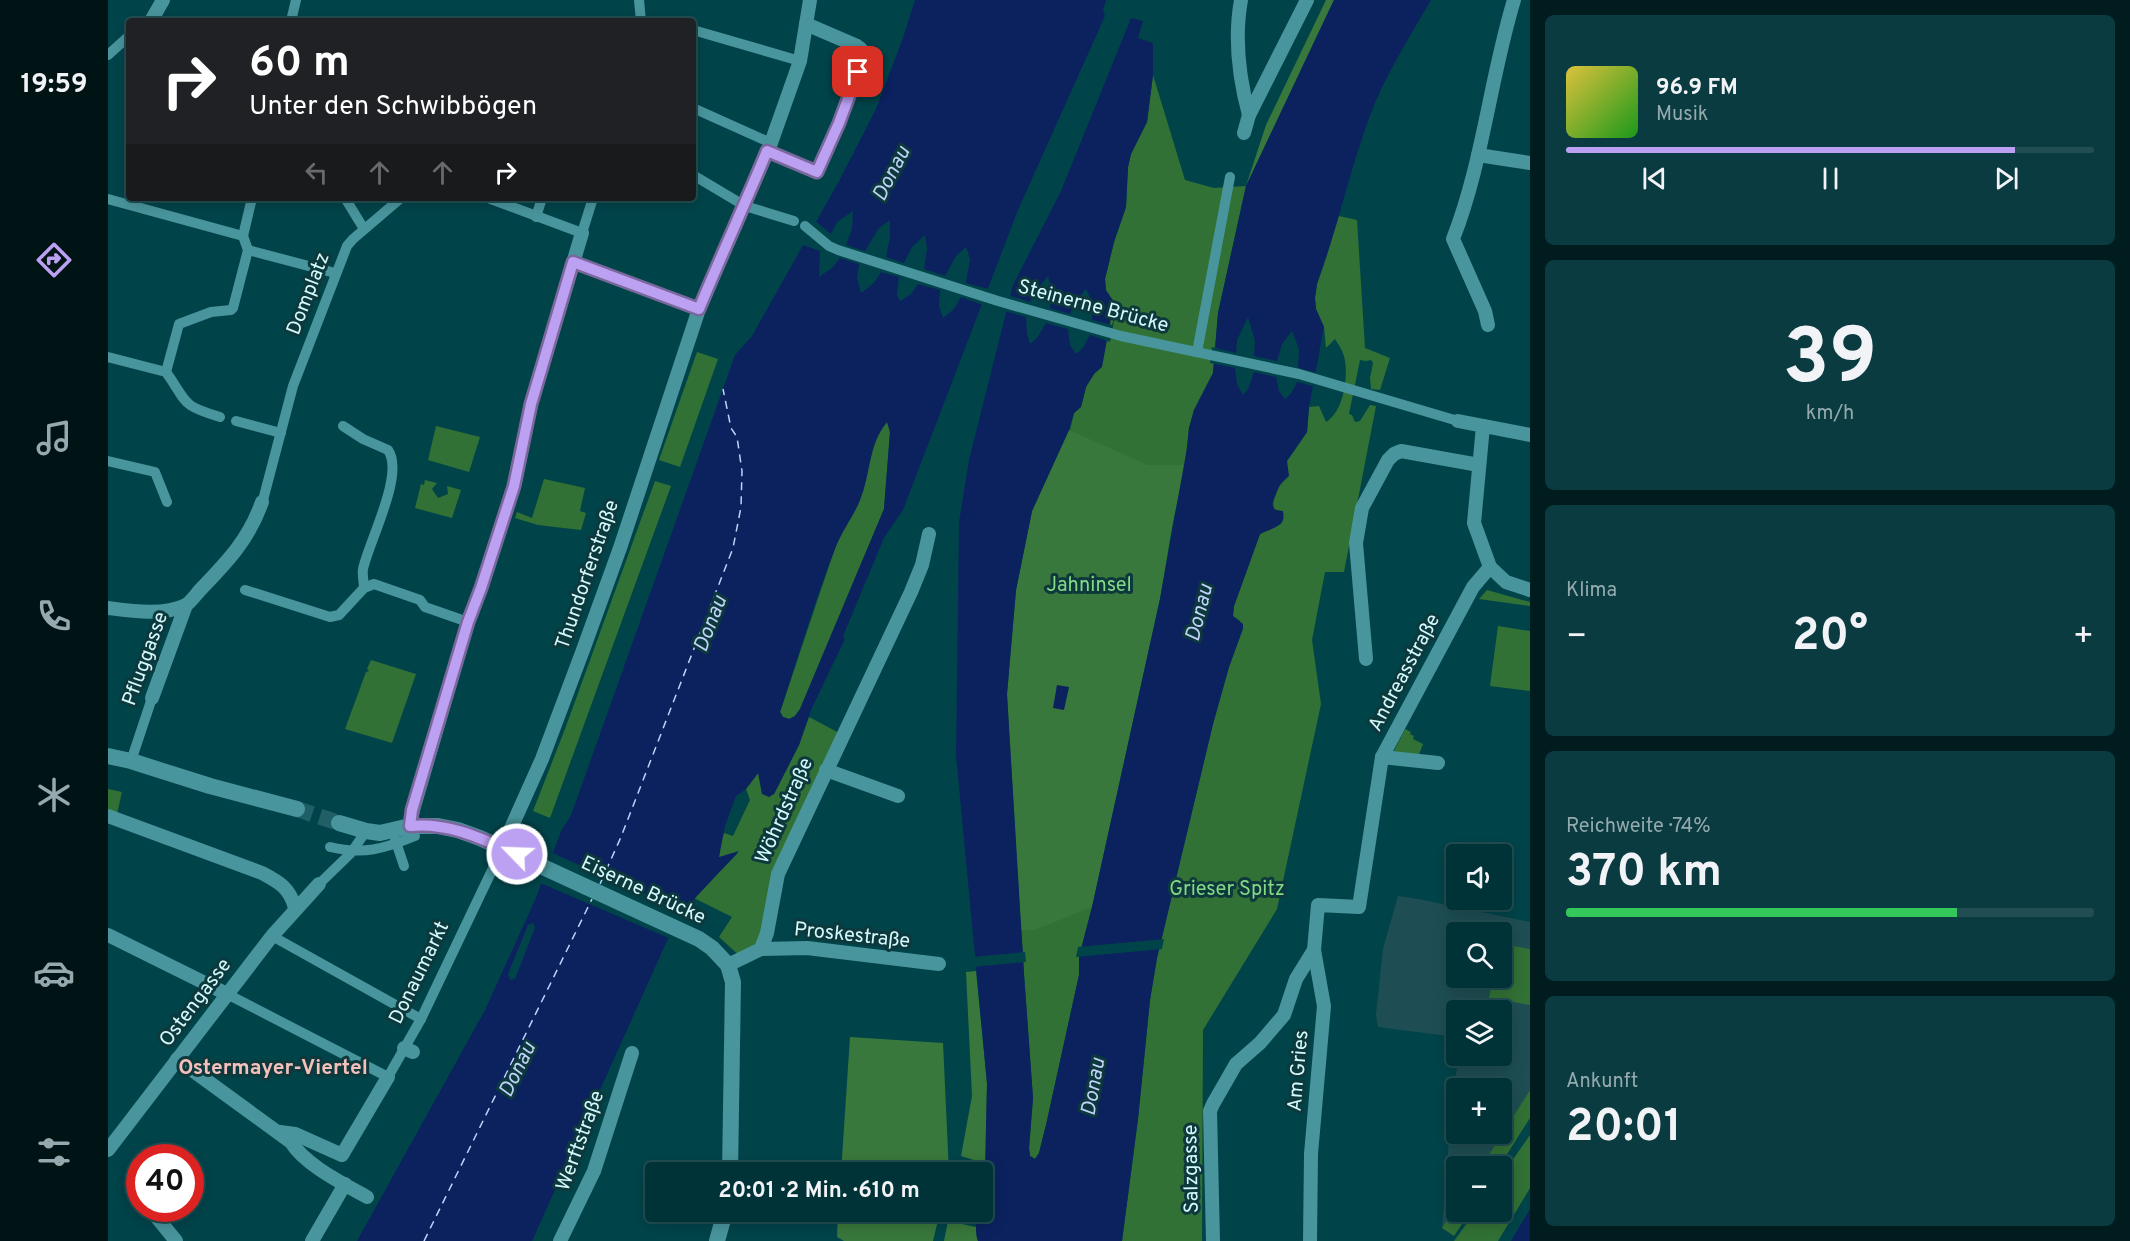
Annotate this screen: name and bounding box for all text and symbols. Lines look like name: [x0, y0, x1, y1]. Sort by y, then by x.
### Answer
text: 60 m: [249, 38, 350, 91]
icon: right: [150, 42, 228, 120]
pin: [832, 46, 883, 97]
icon: arrive: [841, 55, 874, 88]
text: 19:59: [20, 68, 88, 102]
text: 96.9 FM: [1656, 75, 1738, 102]
text: Unter den Schwibbögen: [249, 90, 537, 124]
text: Musik: [1656, 102, 1708, 128]
water label: Donau: [867, 141, 918, 206]
icon: left: [300, 156, 333, 189]
icon: ahead: [363, 156, 396, 189]
icon: ahead: [426, 156, 459, 189]
icon: right: [489, 156, 522, 189]
icon: previous: [1638, 162, 1671, 195]
icon: pause: [1814, 162, 1847, 195]
icon: next: [1990, 162, 2023, 195]
icon: directions: [33, 239, 75, 281]
street label: Domplatz: [281, 249, 337, 339]
street label: Steinerne Brücke: [1015, 274, 1171, 340]
text: 39: [1783, 312, 1877, 411]
text: km/h: [1806, 401, 1854, 427]
icon: music: [33, 417, 75, 459]
street label: Thundorferstraße: [550, 497, 626, 653]
park label: Jahninsel: [1046, 573, 1132, 599]
text: Klima: [1566, 578, 1617, 604]
water label: Donau: [1180, 581, 1220, 645]
water label: Donau: [688, 591, 734, 656]
icon: phone: [33, 595, 75, 637]
street label: Pfluggasse: [117, 608, 175, 710]
text: 20°: [1792, 609, 1868, 666]
street label: Andreasstraße: [1363, 610, 1447, 736]
text: −: [1566, 617, 1587, 659]
text: +: [2073, 617, 2094, 659]
street label: Wöhrdstraße: [750, 754, 820, 868]
icon: climate: [33, 774, 75, 816]
text: Reichweite · 74%: [1566, 814, 1711, 840]
position arrow: [485, 822, 549, 886]
map controls: [1446, 844, 1512, 1222]
button: sound: [1446, 844, 1512, 910]
text: 370 km: [1566, 845, 1722, 902]
street label: Eiserne Brücke: [576, 851, 710, 931]
park label: Grieser Spitz: [1169, 877, 1285, 903]
street label: Donaumarkt: [384, 917, 456, 1029]
street label: Proskestraße: [793, 917, 911, 955]
button: search: [1446, 922, 1512, 988]
icon: car: [33, 952, 75, 994]
street label: Ostengasse: [154, 953, 238, 1053]
button: layers: [1446, 1000, 1512, 1066]
street label: Am Gries: [1282, 1029, 1316, 1113]
water label: Donau: [493, 1037, 543, 1102]
district label: Ostermayer-Viertel: [178, 1055, 368, 1082]
water label: Donau: [1076, 1055, 1112, 1118]
text: Ankunft: [1566, 1069, 1638, 1095]
button: +: [1446, 1078, 1512, 1144]
street label: Werftstraße: [551, 1087, 611, 1195]
text: 20:01: [1566, 1100, 1682, 1157]
street label: Salzgasse: [1178, 1124, 1206, 1214]
icon: filters: [33, 1131, 75, 1173]
speed limit sign: 40: [126, 1144, 204, 1222]
button: −: [1446, 1156, 1512, 1222]
text: 20:01 · 2 Min. · 610 m: [718, 1178, 920, 1205]

